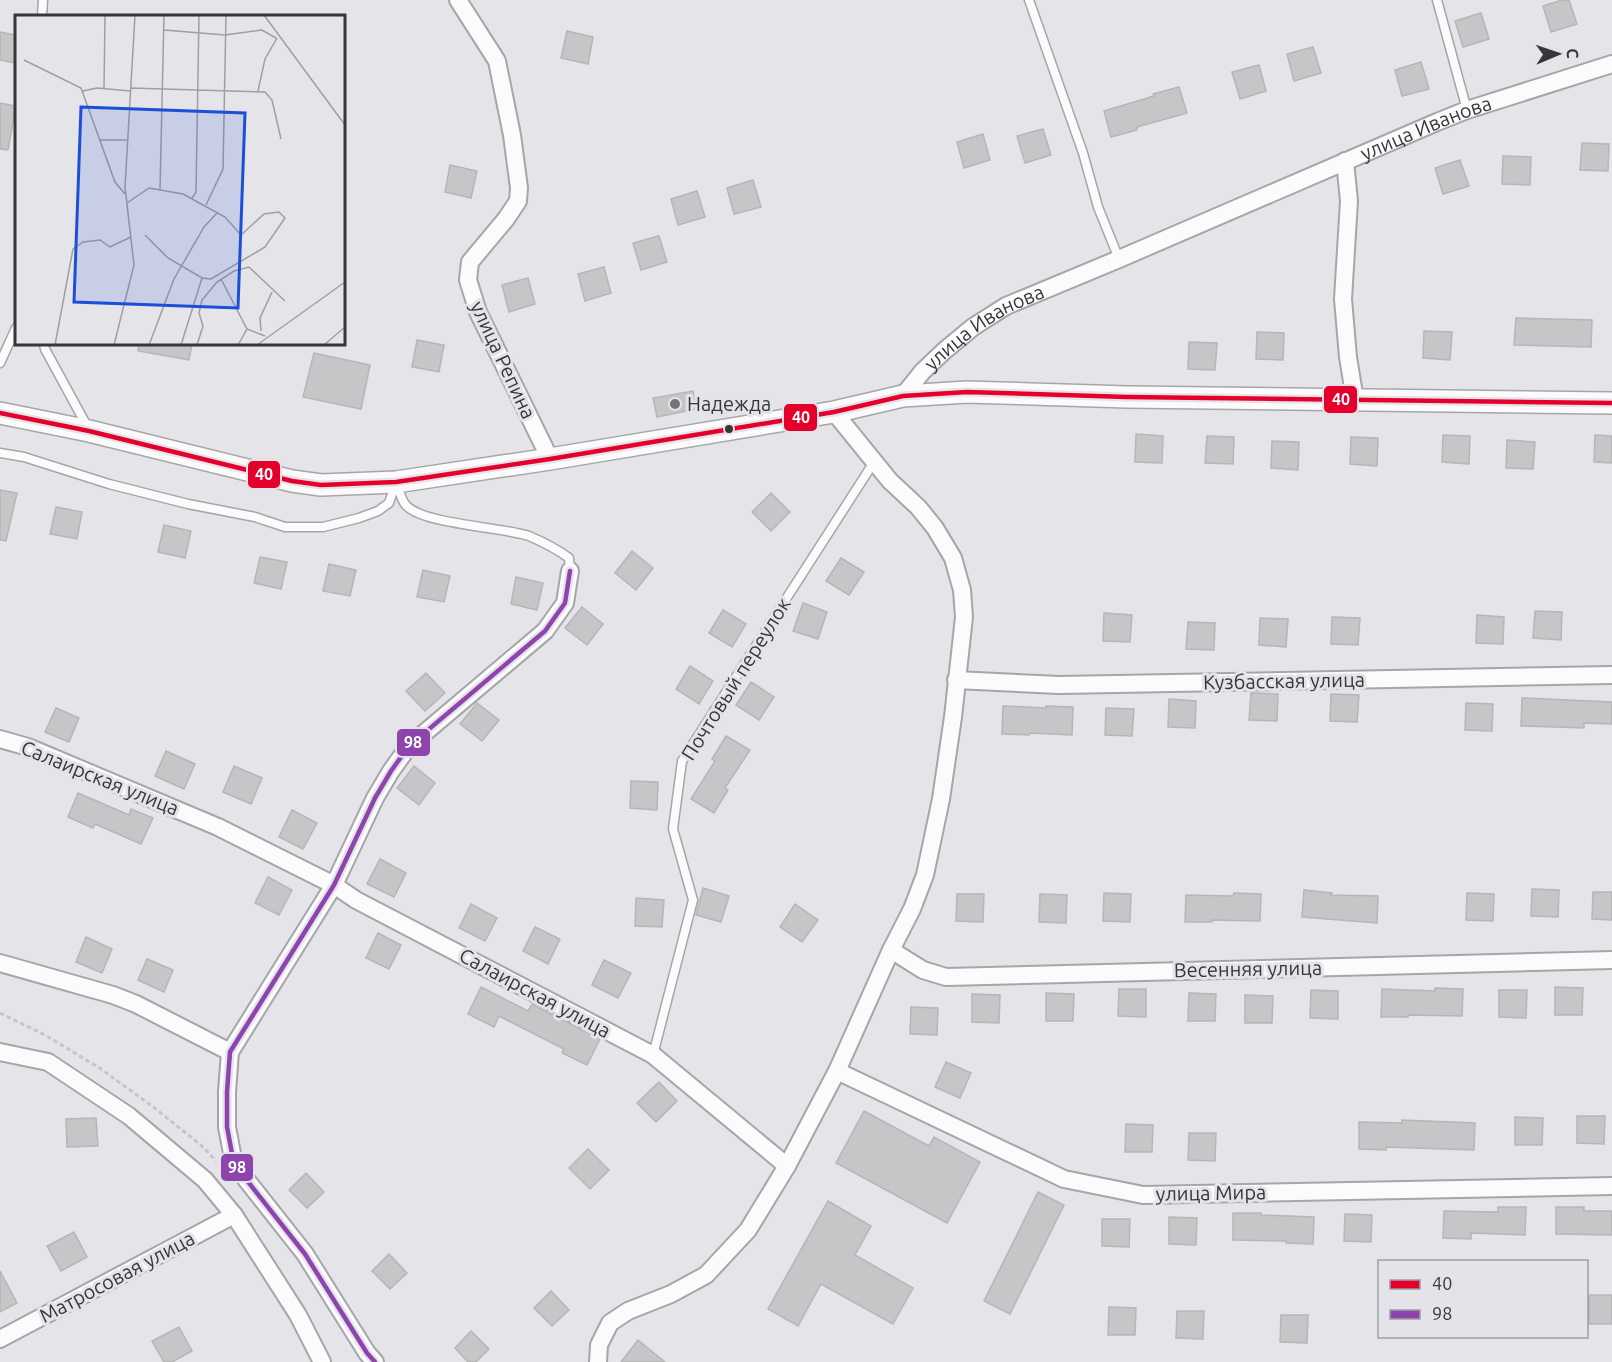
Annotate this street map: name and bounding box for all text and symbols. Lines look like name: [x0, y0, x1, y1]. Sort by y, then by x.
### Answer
inset map: [15, 15, 345, 345]
north arrow: [1528, 24, 1588, 84]
text: С: [1564, 48, 1582, 59]
street label: улица Иванова: [1357, 91, 1494, 165]
street label: улица Иванова: [919, 280, 1047, 375]
street label: улица Репина: [466, 297, 541, 422]
line badge: 40: [1323, 385, 1358, 414]
text: 40: [1332, 390, 1350, 408]
place label: Надежда: [687, 392, 771, 415]
marker: Надежда: [668, 397, 682, 411]
line badge: 40: [783, 403, 818, 432]
text: 40: [792, 408, 810, 426]
unlabelled marker: [723, 423, 735, 435]
line badge: 40: [247, 460, 281, 489]
text: 40: [255, 465, 273, 483]
street label: Почтовый переулок: [676, 593, 795, 764]
street label: Кузбасская улица: [1203, 668, 1365, 693]
line badge: 98: [396, 728, 431, 757]
text: 98: [404, 733, 422, 751]
street label: Салаирская улица: [18, 735, 182, 820]
street label: Салаирская улица: [456, 943, 615, 1042]
street label: Весенняя улица: [1174, 956, 1322, 981]
line badge: 98: [220, 1153, 254, 1182]
text: 98: [228, 1158, 246, 1176]
street label: улица Мира: [1156, 1180, 1266, 1205]
street label: Матросовая улица: [35, 1226, 198, 1327]
legend: [1378, 1260, 1588, 1338]
text: 40: [1432, 1273, 1452, 1293]
text: 98: [1432, 1303, 1452, 1323]

